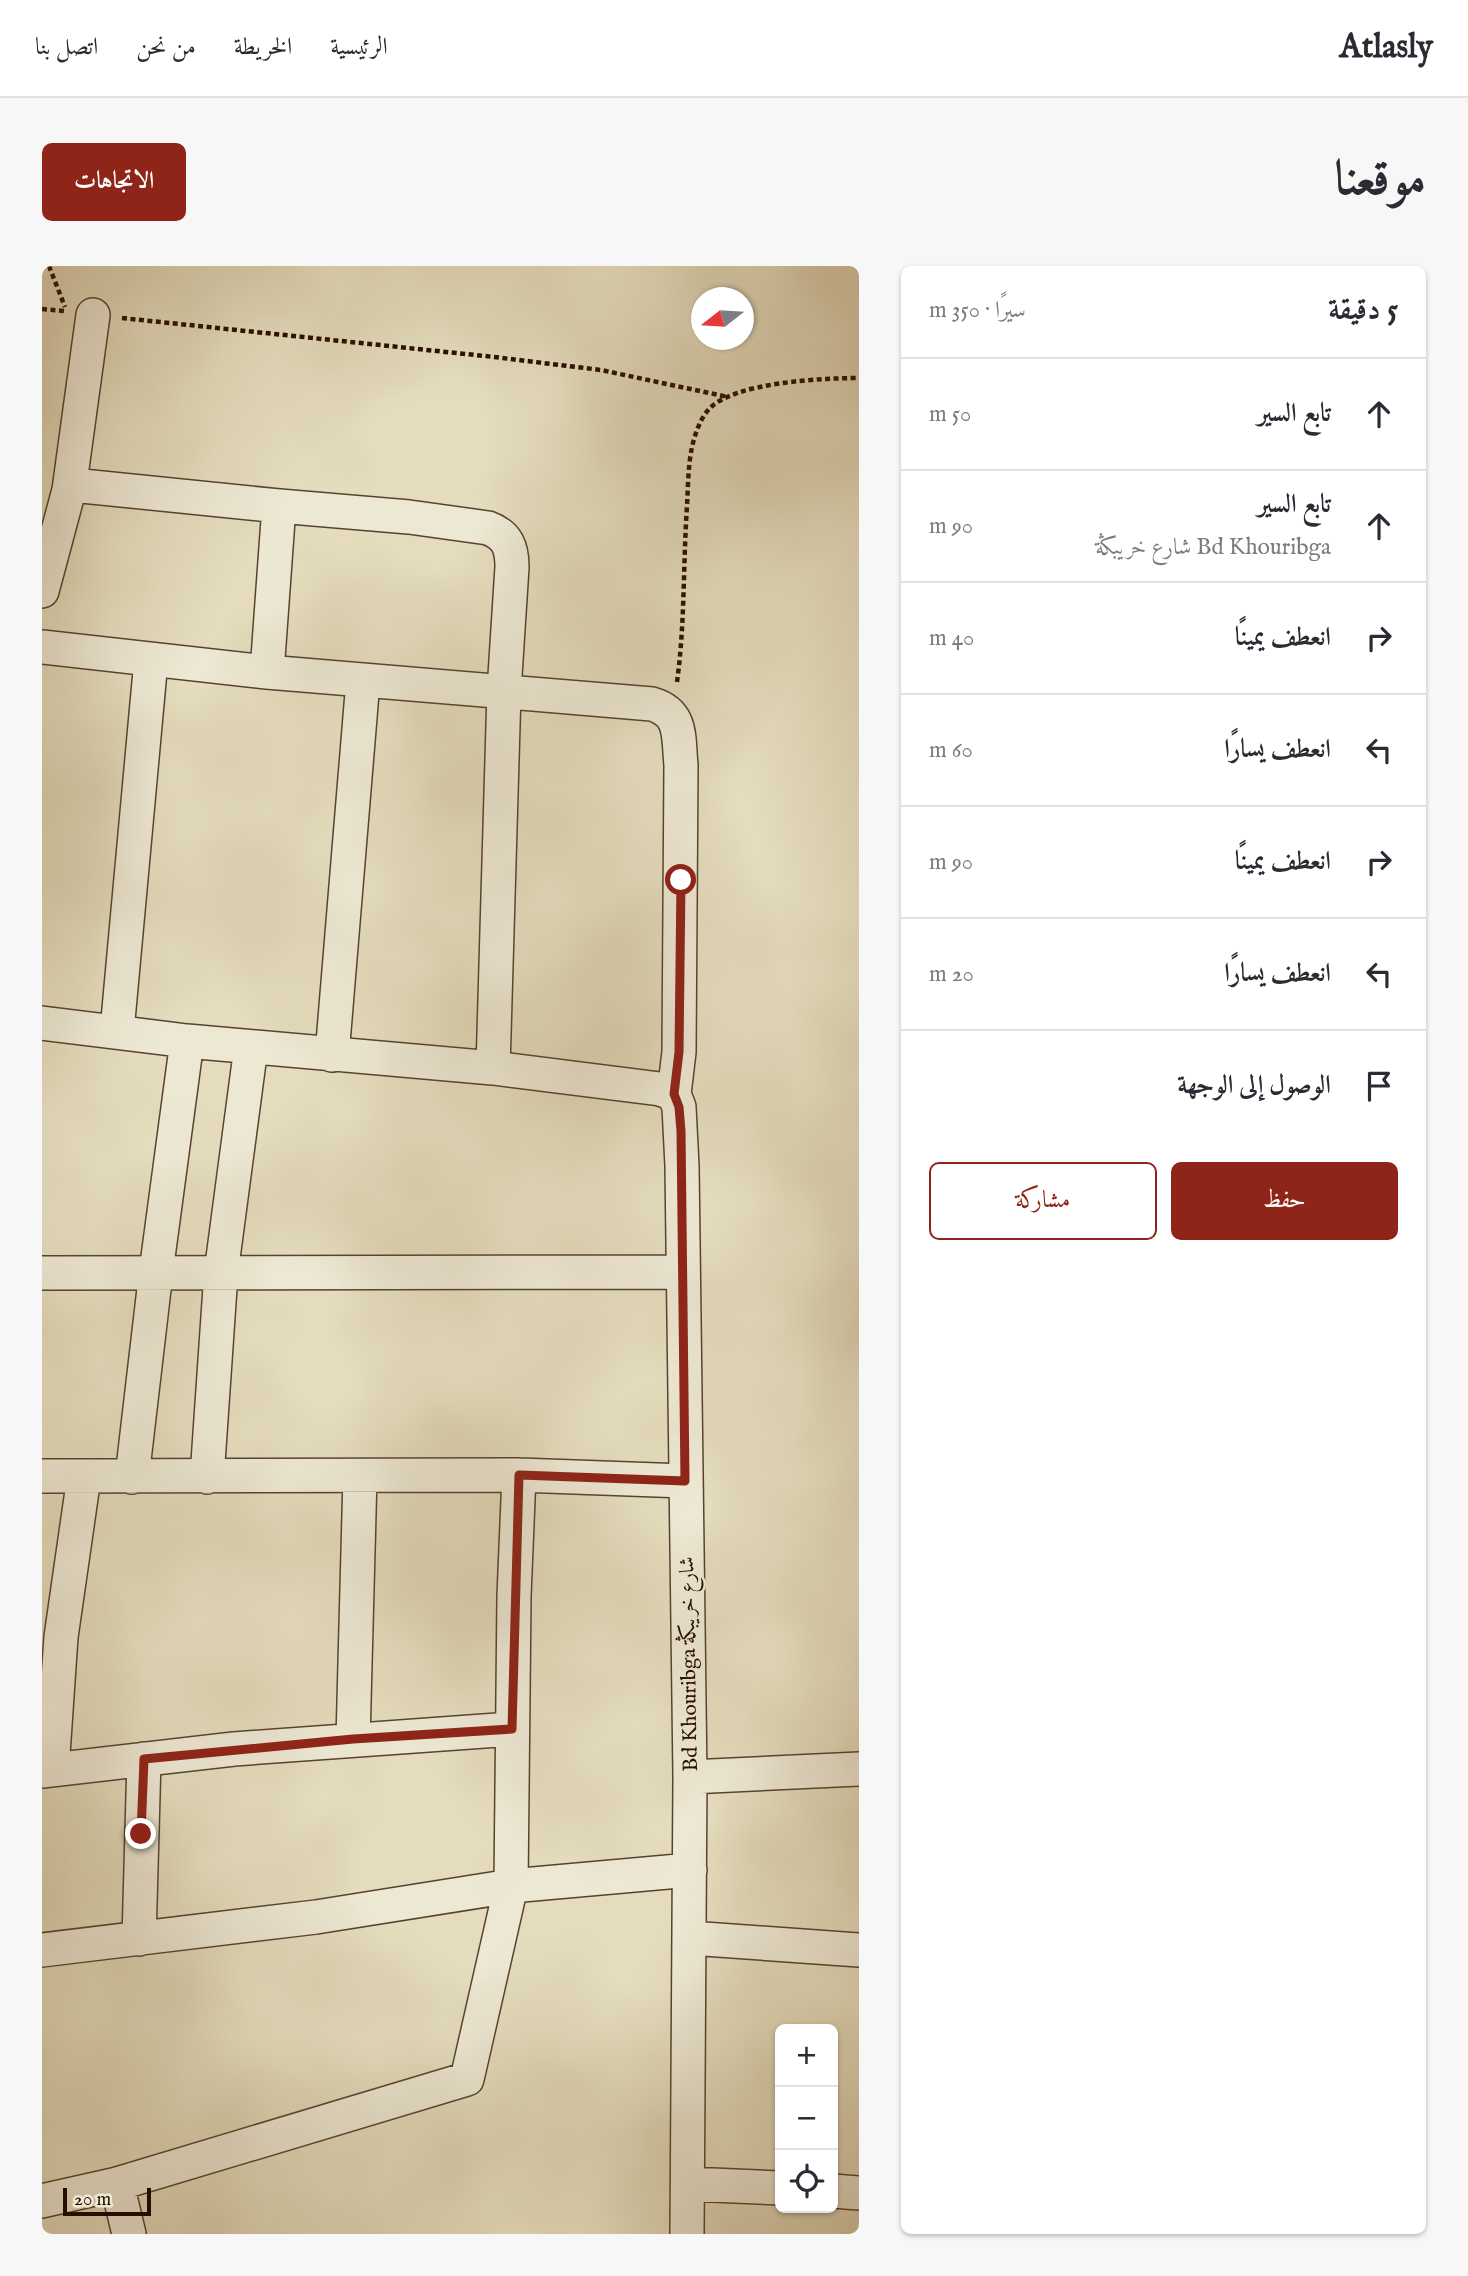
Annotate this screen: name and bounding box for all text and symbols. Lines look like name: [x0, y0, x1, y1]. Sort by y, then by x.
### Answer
text: Atlasly: [1340, 27, 1433, 69]
text: اتصل بنا: [35, 32, 98, 63]
text: من نحن: [136, 32, 196, 63]
text: الخريطة: [234, 32, 292, 63]
text: الرئيسية: [330, 32, 388, 63]
button: الاتجاهات: [42, 143, 186, 221]
text: موقعنا: [1334, 150, 1426, 212]
north arrow: [691, 287, 754, 350]
text: 5 دقيقة: [1328, 292, 1398, 330]
text: سيرًا · 350 m: [929, 296, 1026, 325]
icon: ahead: [1360, 395, 1398, 433]
text: تابع السير: [1257, 397, 1331, 430]
text: 50 m: [929, 400, 971, 429]
text: تابع السير: [1257, 488, 1331, 521]
icon: ahead: [1360, 507, 1398, 545]
text: 90 m: [929, 512, 973, 541]
text: Bd Khouribga شارع خريبڭة: [1095, 533, 1331, 562]
icon: right: [1360, 619, 1398, 657]
text: انعطف يمينًا: [1235, 621, 1331, 654]
text: 40 m: [929, 624, 974, 653]
icon: left: [1360, 731, 1398, 769]
text: انعطف يسارًا: [1224, 733, 1331, 766]
text: 60 m: [929, 736, 973, 765]
icon: right: [1360, 843, 1398, 881]
text: انعطف يمينًا: [1235, 845, 1331, 878]
text: 90 m: [929, 848, 973, 877]
route start: [665, 864, 696, 895]
icon: left: [1360, 955, 1398, 993]
text: انعطف يسارًا: [1224, 957, 1331, 990]
text: 20 m: [929, 960, 974, 989]
icon: arrive: [1360, 1067, 1398, 1105]
text: الوصول إلى الوجهة: [1177, 1069, 1331, 1102]
button: مشاركة: [929, 1162, 1157, 1240]
button: حفظ: [1171, 1162, 1398, 1240]
street label: Bd Khouribga شارع خريبڭة: [673, 1556, 708, 1772]
route end: [125, 1818, 156, 1849]
map controls: [775, 2024, 838, 2213]
button: +: [775, 2024, 838, 2087]
button: −: [775, 2087, 838, 2150]
button: locate: [775, 2150, 838, 2213]
scale bar: [63, 2185, 150, 2217]
text: 20 m: [74, 2188, 111, 2212]

